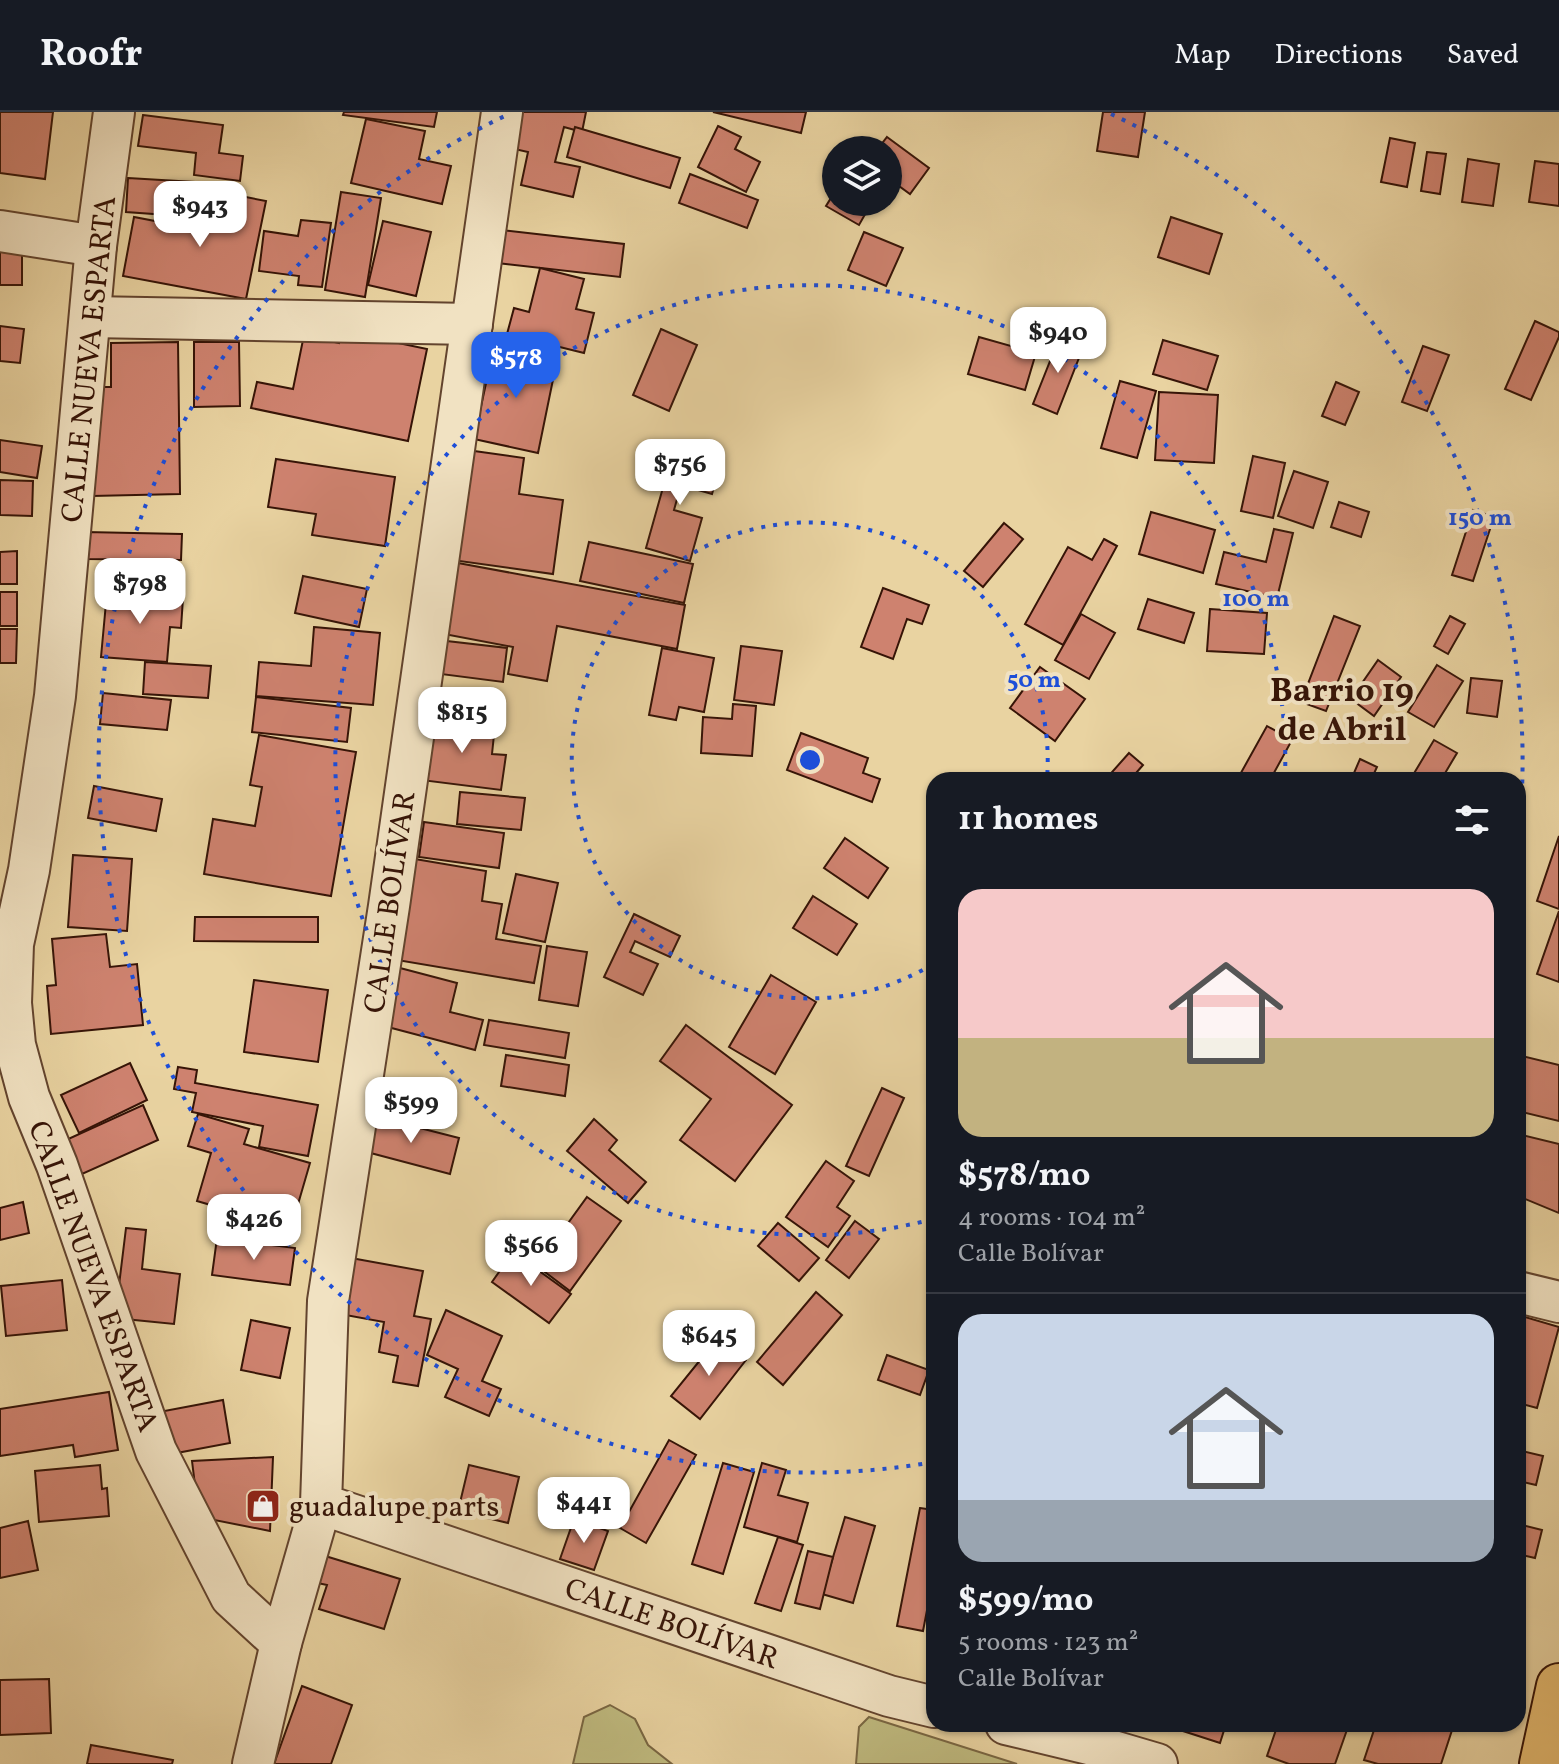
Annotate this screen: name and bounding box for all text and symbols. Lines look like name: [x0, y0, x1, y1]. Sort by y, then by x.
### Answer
text: Roofr: [40, 29, 142, 82]
text: Map: [1175, 36, 1231, 75]
text: Directions: [1275, 36, 1403, 75]
text: Saved: [1447, 36, 1519, 75]
map controls: [822, 136, 902, 216]
button: layers: [822, 136, 902, 216]
pin: $943: [153, 181, 247, 249]
text: $943: [172, 189, 228, 225]
street label: CALLE NUEVA ESPARTA: [52, 194, 128, 524]
pin: $940: [1011, 307, 1105, 375]
text: $940: [1028, 315, 1088, 351]
pin: $578: [469, 332, 563, 400]
text: $578: [489, 340, 543, 376]
pin: $756: [633, 439, 727, 507]
text: $756: [653, 447, 707, 483]
text: 150 m: [1448, 502, 1512, 536]
pin: $798: [93, 558, 187, 626]
text: $798: [113, 566, 167, 602]
text: 100 m: [1222, 583, 1290, 617]
text: 50 m: [1007, 664, 1061, 698]
district label: Barrio 19 de Abril: [1270, 669, 1414, 755]
pin: $815: [415, 687, 509, 755]
text: $815: [436, 695, 488, 731]
centre of rings: [796, 746, 824, 774]
street label: CALLE BOLÍVAR: [355, 788, 427, 1016]
text: 11 homes: [958, 797, 1098, 844]
icon: filters: [1450, 798, 1494, 842]
icon: home: [1154, 941, 1298, 1085]
pin: $599: [364, 1077, 458, 1145]
text: $599: [383, 1085, 439, 1121]
street label: CALLE NUEVA ESPARTA: [16, 1115, 168, 1438]
text: $578/mo: [958, 1153, 1090, 1200]
pin: $426: [207, 1194, 301, 1262]
text: 4 rooms · 104 m²: [958, 1200, 1145, 1236]
text: $426: [225, 1202, 283, 1238]
pin: $566: [484, 1220, 578, 1288]
text: $566: [503, 1228, 559, 1264]
text: Calle Bolívar: [958, 1236, 1104, 1272]
pin: $645: [662, 1310, 756, 1378]
text: $645: [681, 1318, 737, 1354]
icon: home: [1154, 1366, 1298, 1510]
pin: $441: [537, 1477, 631, 1545]
text: $441: [556, 1485, 612, 1521]
shop icon: guadalupe parts: [244, 1487, 282, 1525]
place label: guadalupe parts: [289, 1487, 499, 1529]
street label: CALLE BOLÍVAR: [559, 1569, 784, 1681]
text: $599/mo: [958, 1578, 1094, 1625]
text: 5 rooms · 123 m²: [958, 1625, 1138, 1661]
text: Calle Bolívar: [958, 1661, 1104, 1697]

